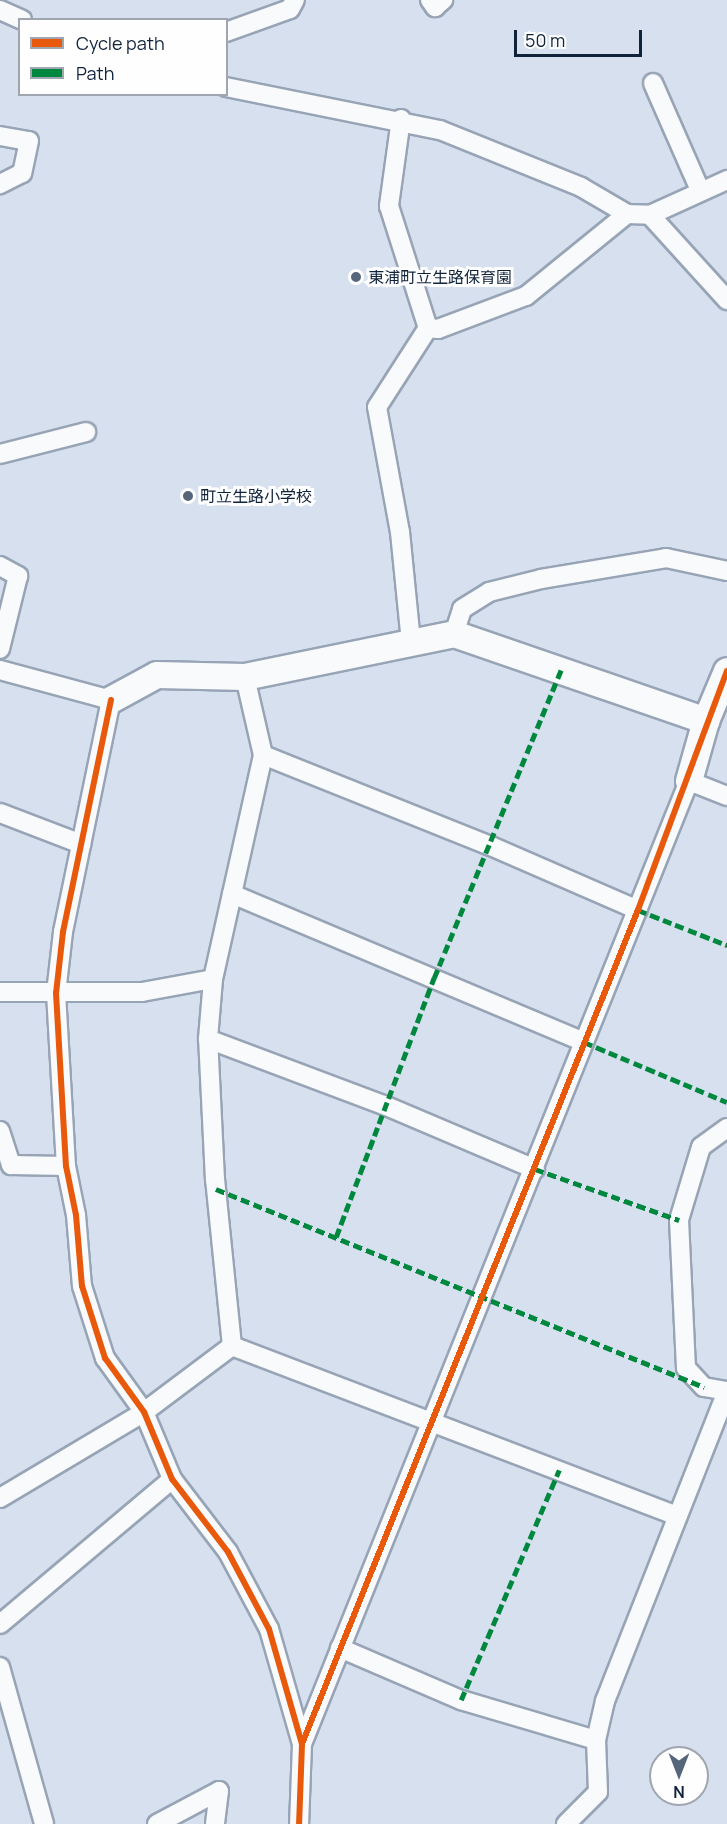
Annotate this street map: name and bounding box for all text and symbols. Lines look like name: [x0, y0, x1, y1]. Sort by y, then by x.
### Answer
legend: [18, 18, 228, 96]
scale bar: [517, 18, 644, 56]
text: 50 m: [525, 28, 565, 52]
text: Cycle path: [76, 31, 165, 55]
text: Path: [76, 61, 114, 85]
place label: 東浦町立生路保育園: [368, 267, 512, 287]
marker: 東浦町立生路保育園: [349, 270, 363, 284]
place label: 町立生路小学校: [200, 486, 312, 506]
marker: 町立生路小学校: [181, 489, 195, 503]
north arrow: [649, 1746, 709, 1806]
text: N: [673, 1781, 685, 1803]

